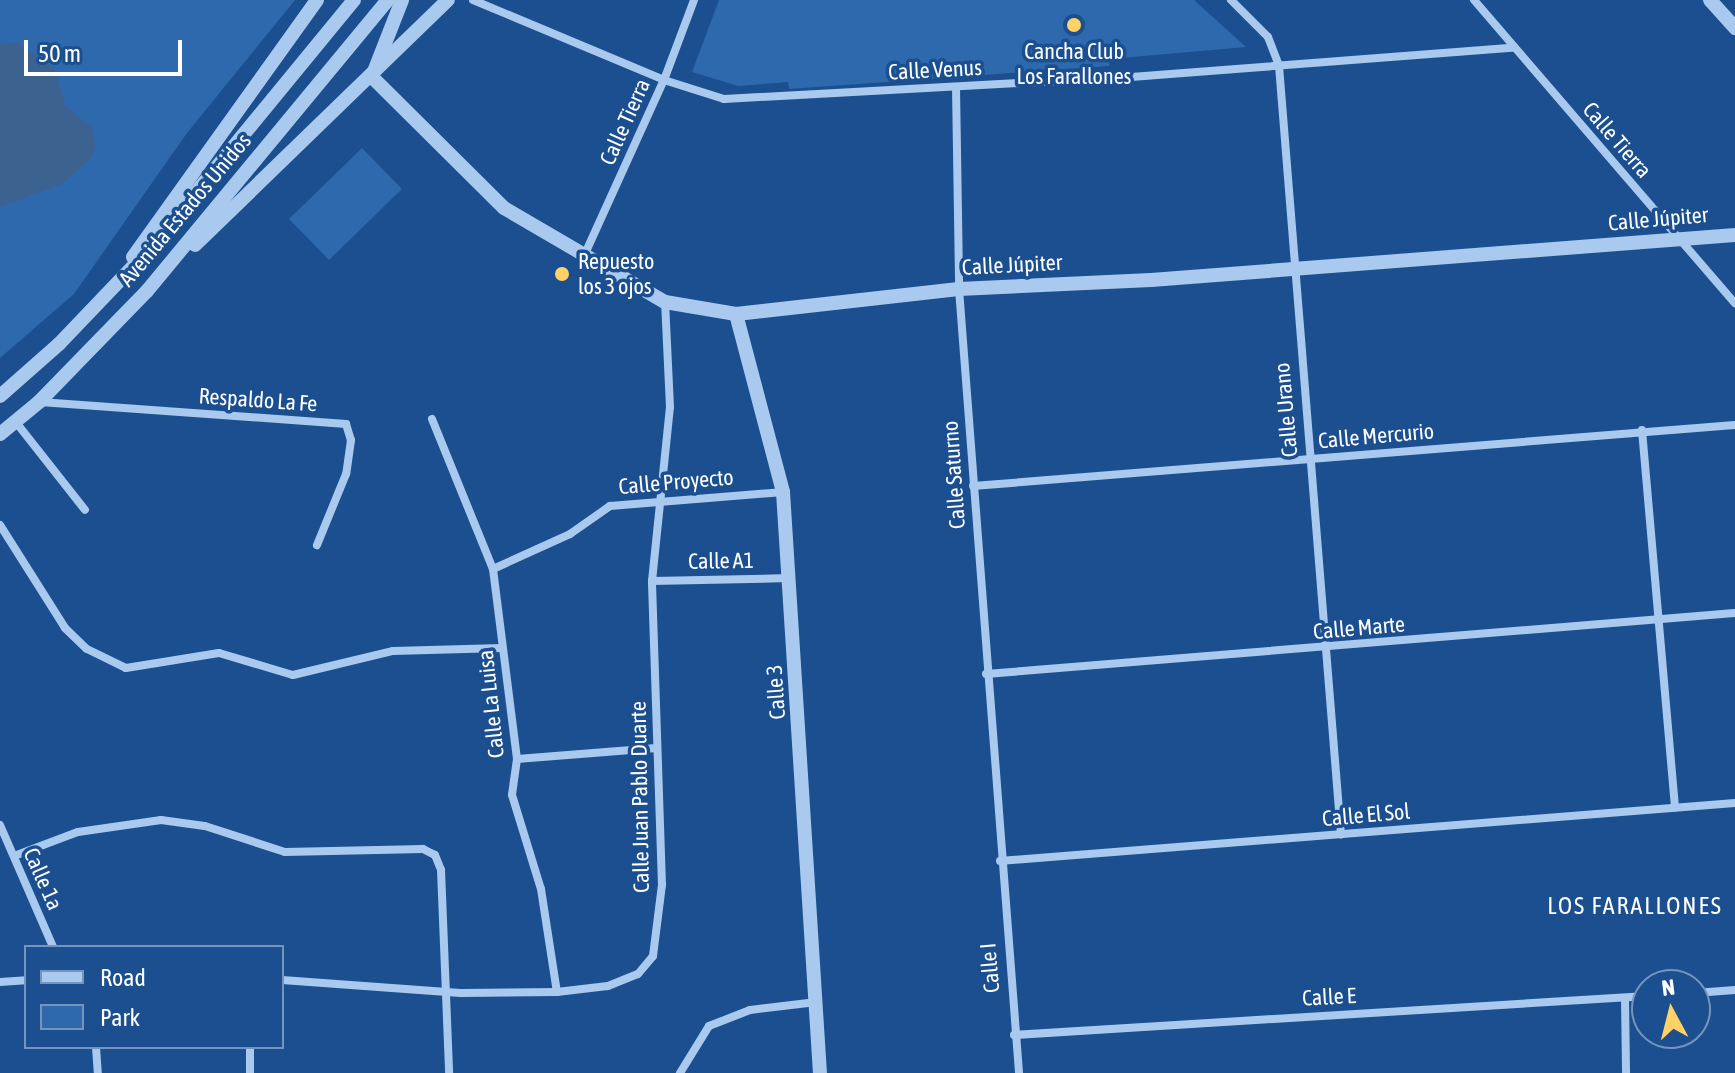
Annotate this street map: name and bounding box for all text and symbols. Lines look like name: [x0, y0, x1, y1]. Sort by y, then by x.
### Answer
marker: Cancha Club Los Farallones: [1065, 16, 1083, 34]
scale bar: [28, 24, 186, 74]
place label: Cancha Club Los Farallones: [1017, 38, 1131, 90]
text: 50 m: [38, 40, 81, 67]
street label: Calle Venus: [888, 54, 982, 86]
street label: Calle Tierra: [594, 75, 656, 169]
street label: Calle Tierra: [1577, 97, 1657, 183]
street label: Avenida Estados Unidos: [113, 128, 257, 292]
street label: Calle Júpiter: [1607, 201, 1709, 237]
place label: Repuesto los 3 ojos: [578, 248, 654, 300]
street label: Calle Júpiter: [961, 249, 1063, 281]
marker: Repuesto los 3 ojos: [553, 265, 571, 283]
street label: Calle Urano: [1269, 362, 1303, 458]
street label: Respaldo La Fe: [198, 383, 318, 417]
street label: Calle Mercurio: [1317, 418, 1435, 454]
street label: Calle Saturno: [937, 420, 971, 530]
street label: Calle Proyecto: [617, 464, 735, 500]
street label: Calle A1: [688, 547, 754, 575]
street label: Calle Marte: [1312, 611, 1406, 645]
street label: Calle La Luisa: [472, 649, 510, 759]
street label: Calle 3: [761, 664, 791, 720]
street label: Calle Juan Pablo Duarte: [625, 701, 655, 893]
street label: Calle El Sol: [1321, 798, 1411, 832]
street label: Calle 1a: [18, 844, 68, 914]
district label: LOS FARALLONES: [1547, 892, 1723, 920]
street label: Calle I: [975, 942, 1005, 994]
legend: [24, 945, 284, 1049]
text: Road: [100, 964, 146, 991]
north arrow: [1631, 969, 1711, 1049]
text: N: [1660, 973, 1676, 1001]
street label: Calle E: [1301, 982, 1357, 1012]
text: Park: [100, 1004, 140, 1031]

